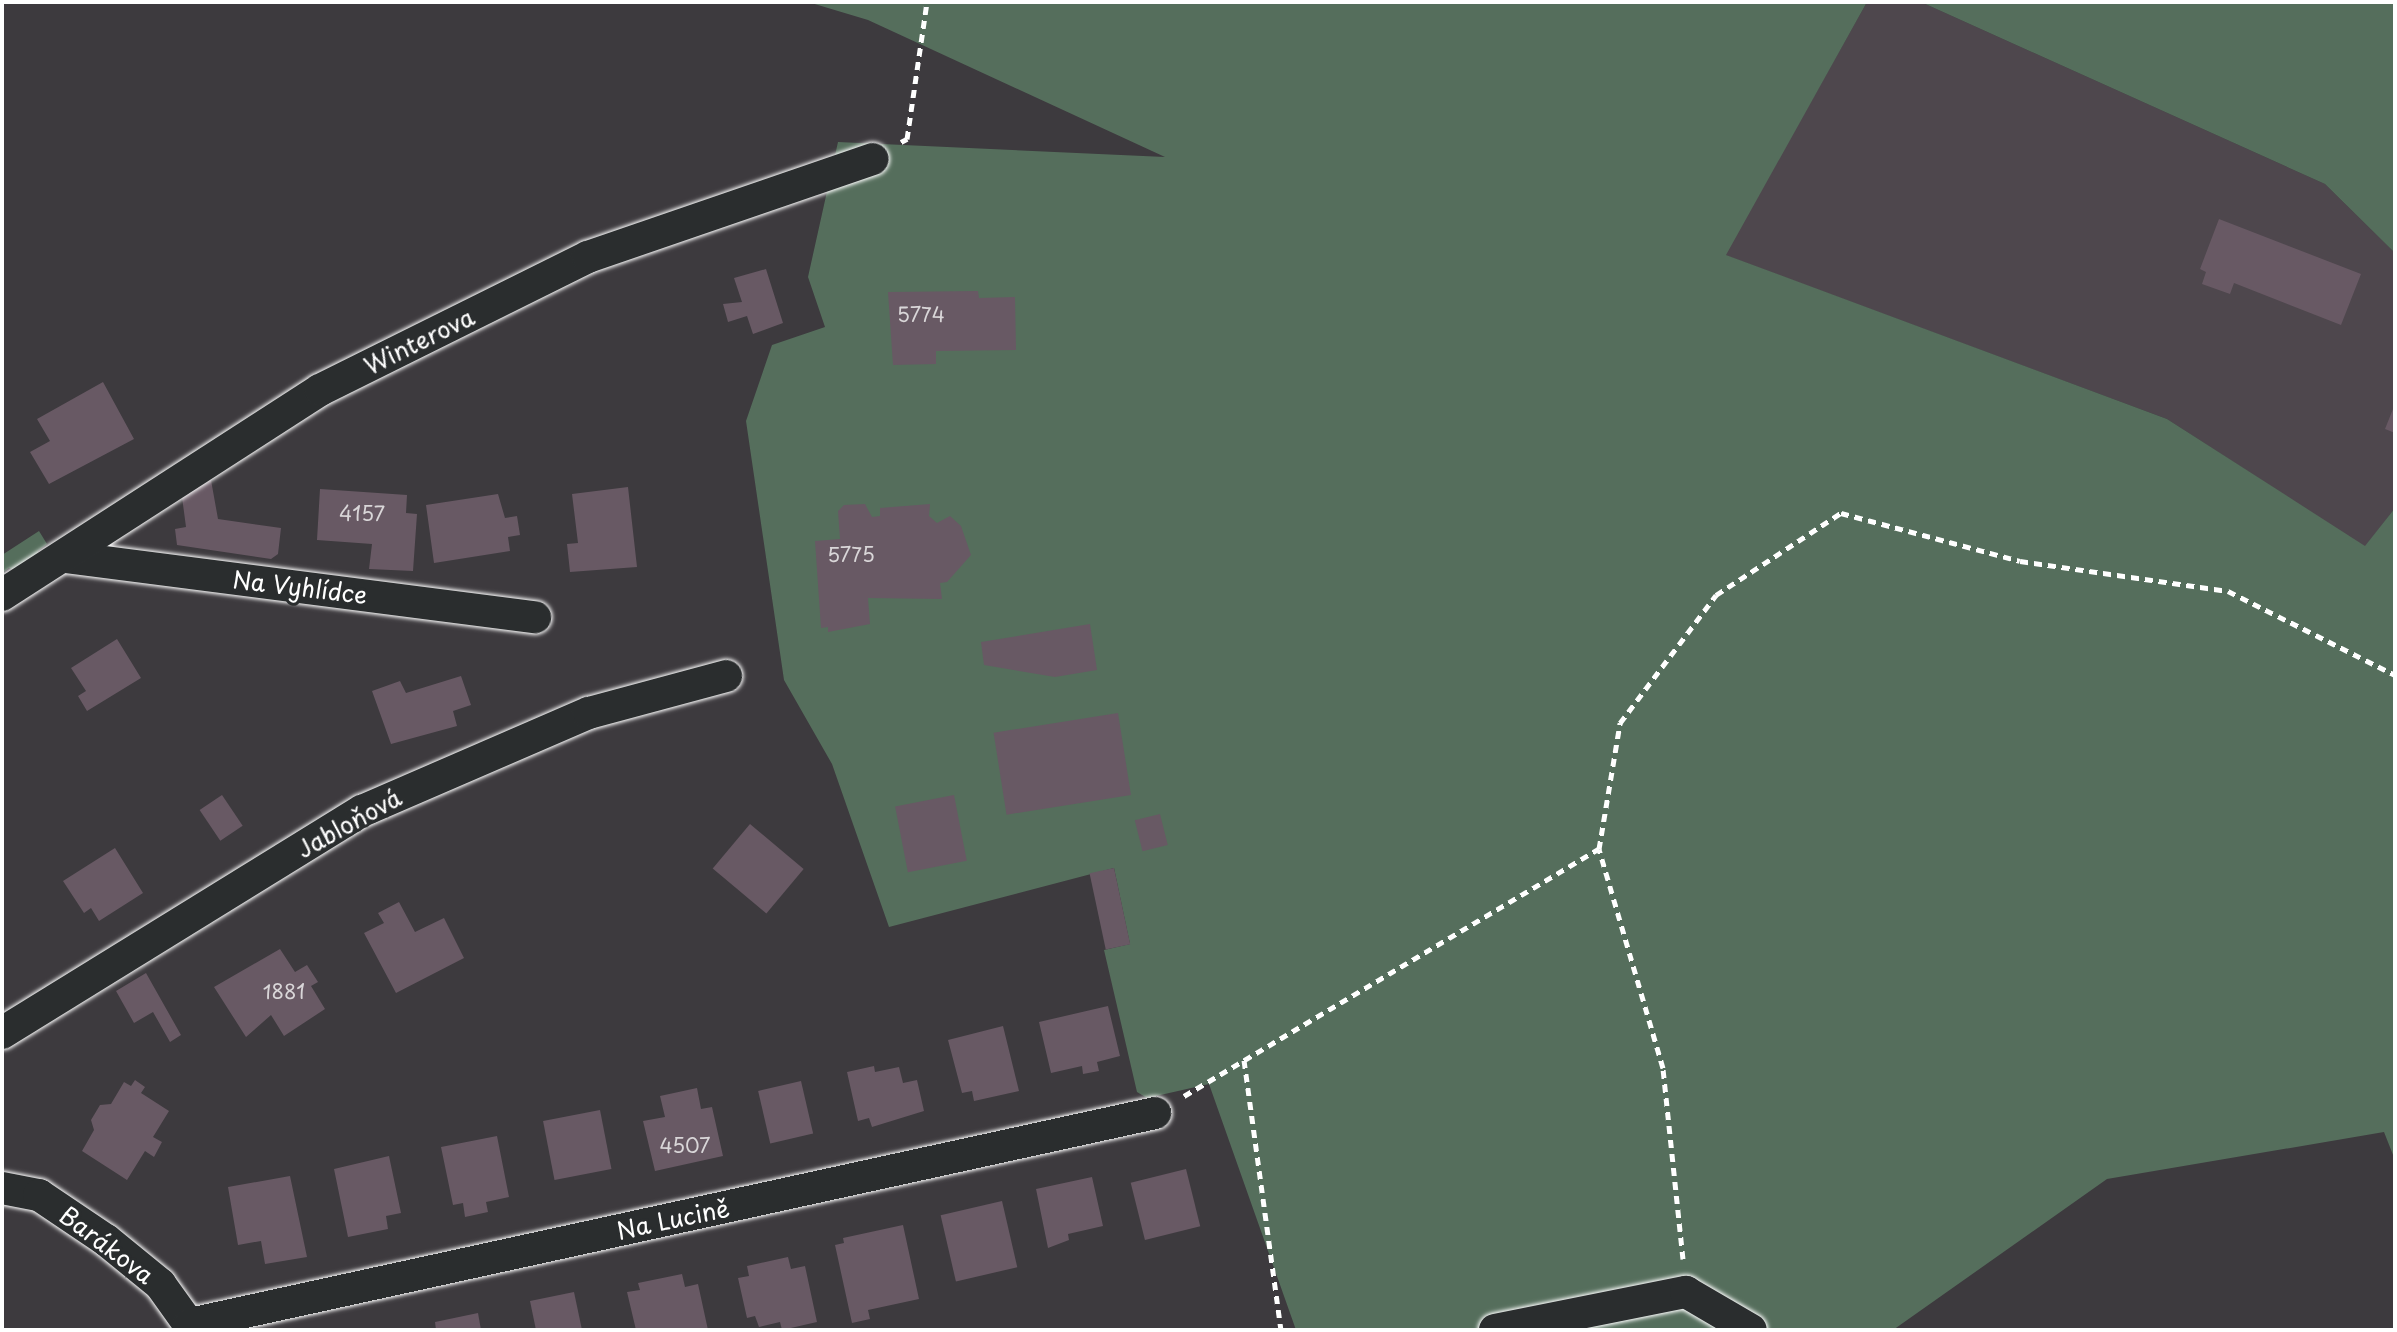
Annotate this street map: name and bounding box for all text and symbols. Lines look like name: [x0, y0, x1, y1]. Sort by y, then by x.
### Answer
street label: Winterova: [359, 302, 479, 380]
house number: 5774: [897, 302, 945, 326]
house number: 4157: [339, 501, 385, 525]
house number: 5775: [827, 542, 875, 566]
street label: Na Vyhlídce: [231, 564, 369, 610]
street label: Jabloňová: [292, 783, 406, 863]
house number: 1881: [263, 979, 305, 1003]
house number: 4507: [660, 1133, 710, 1157]
street label: Na Lucině: [614, 1193, 732, 1245]
street label: Barákova: [54, 1200, 160, 1290]

